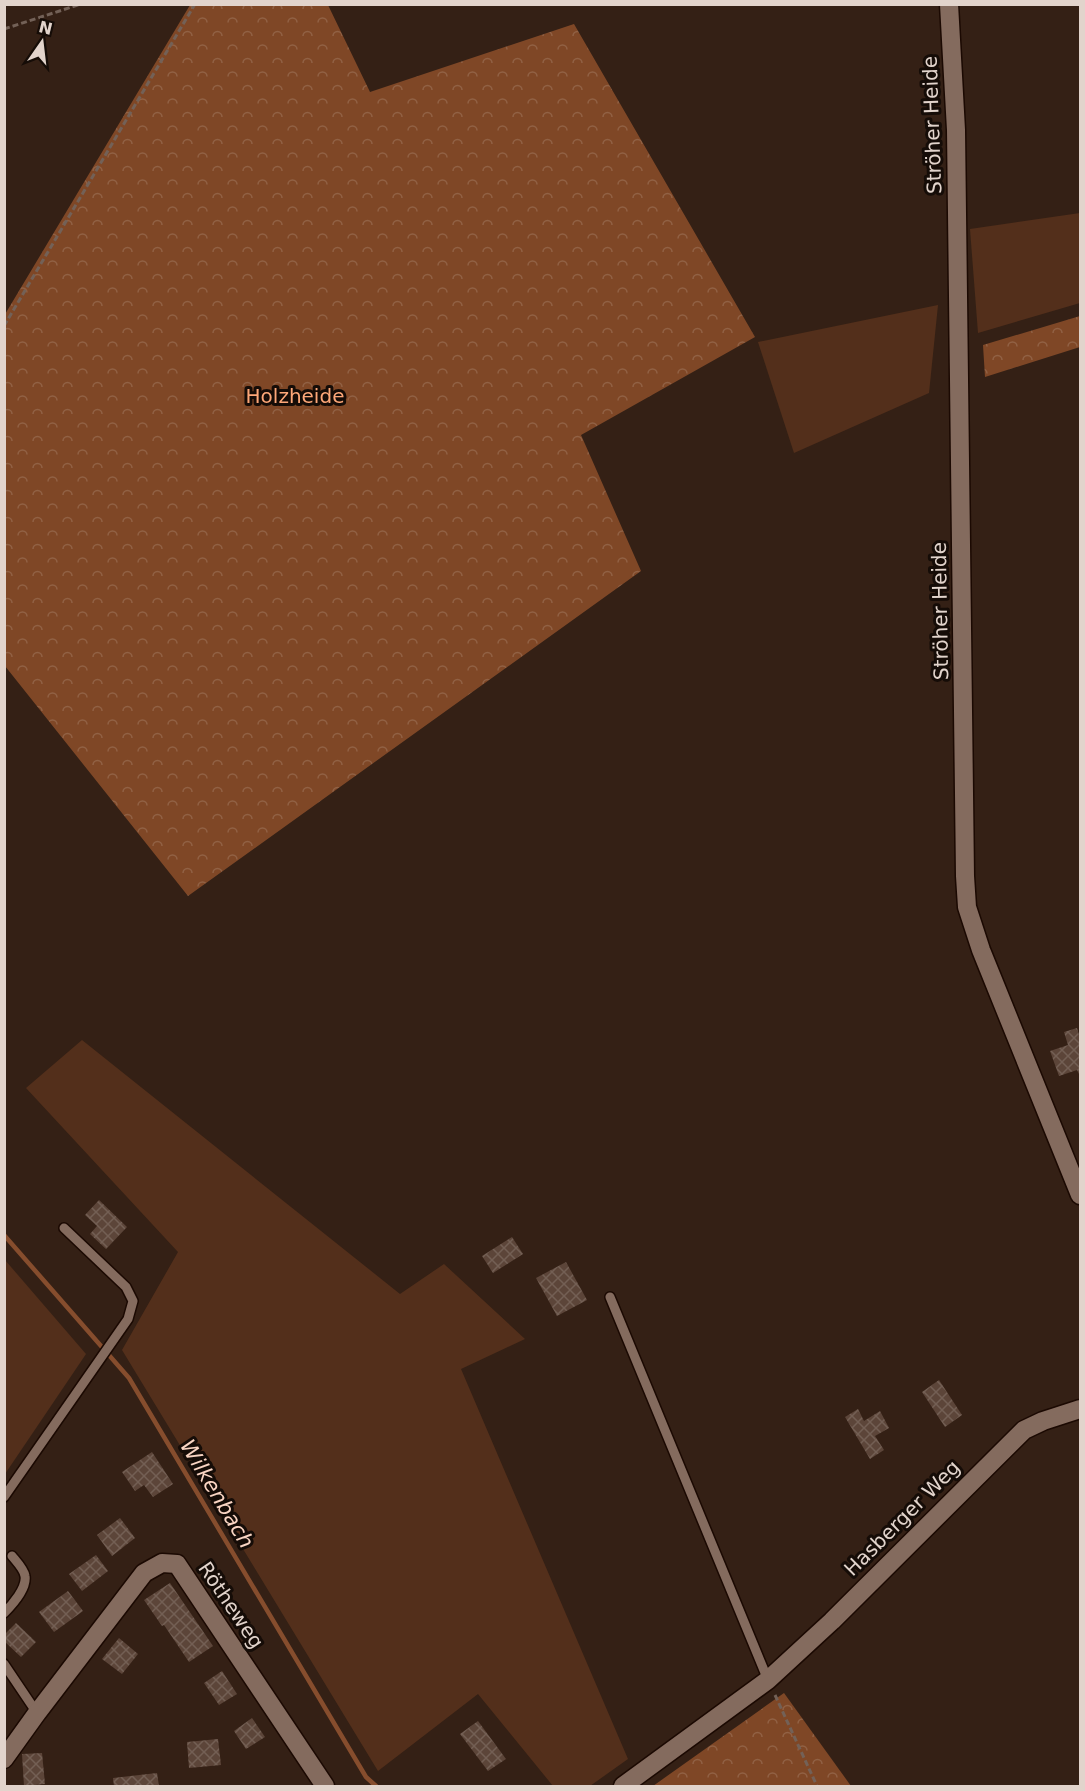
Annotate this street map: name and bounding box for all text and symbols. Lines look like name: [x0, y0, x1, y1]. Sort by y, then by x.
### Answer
north arrow: [12, 12, 72, 72]
text: N: [37, 17, 54, 39]
street label: Ströher Heide: [918, 56, 946, 194]
park label: Holzheide: [246, 384, 344, 408]
street label: Ströher Heide: [927, 542, 953, 680]
water label: Wilkenbach: [175, 1436, 259, 1552]
street label: Hasberger Weg: [839, 1455, 965, 1581]
street label: Rötheweg: [193, 1557, 269, 1653]

